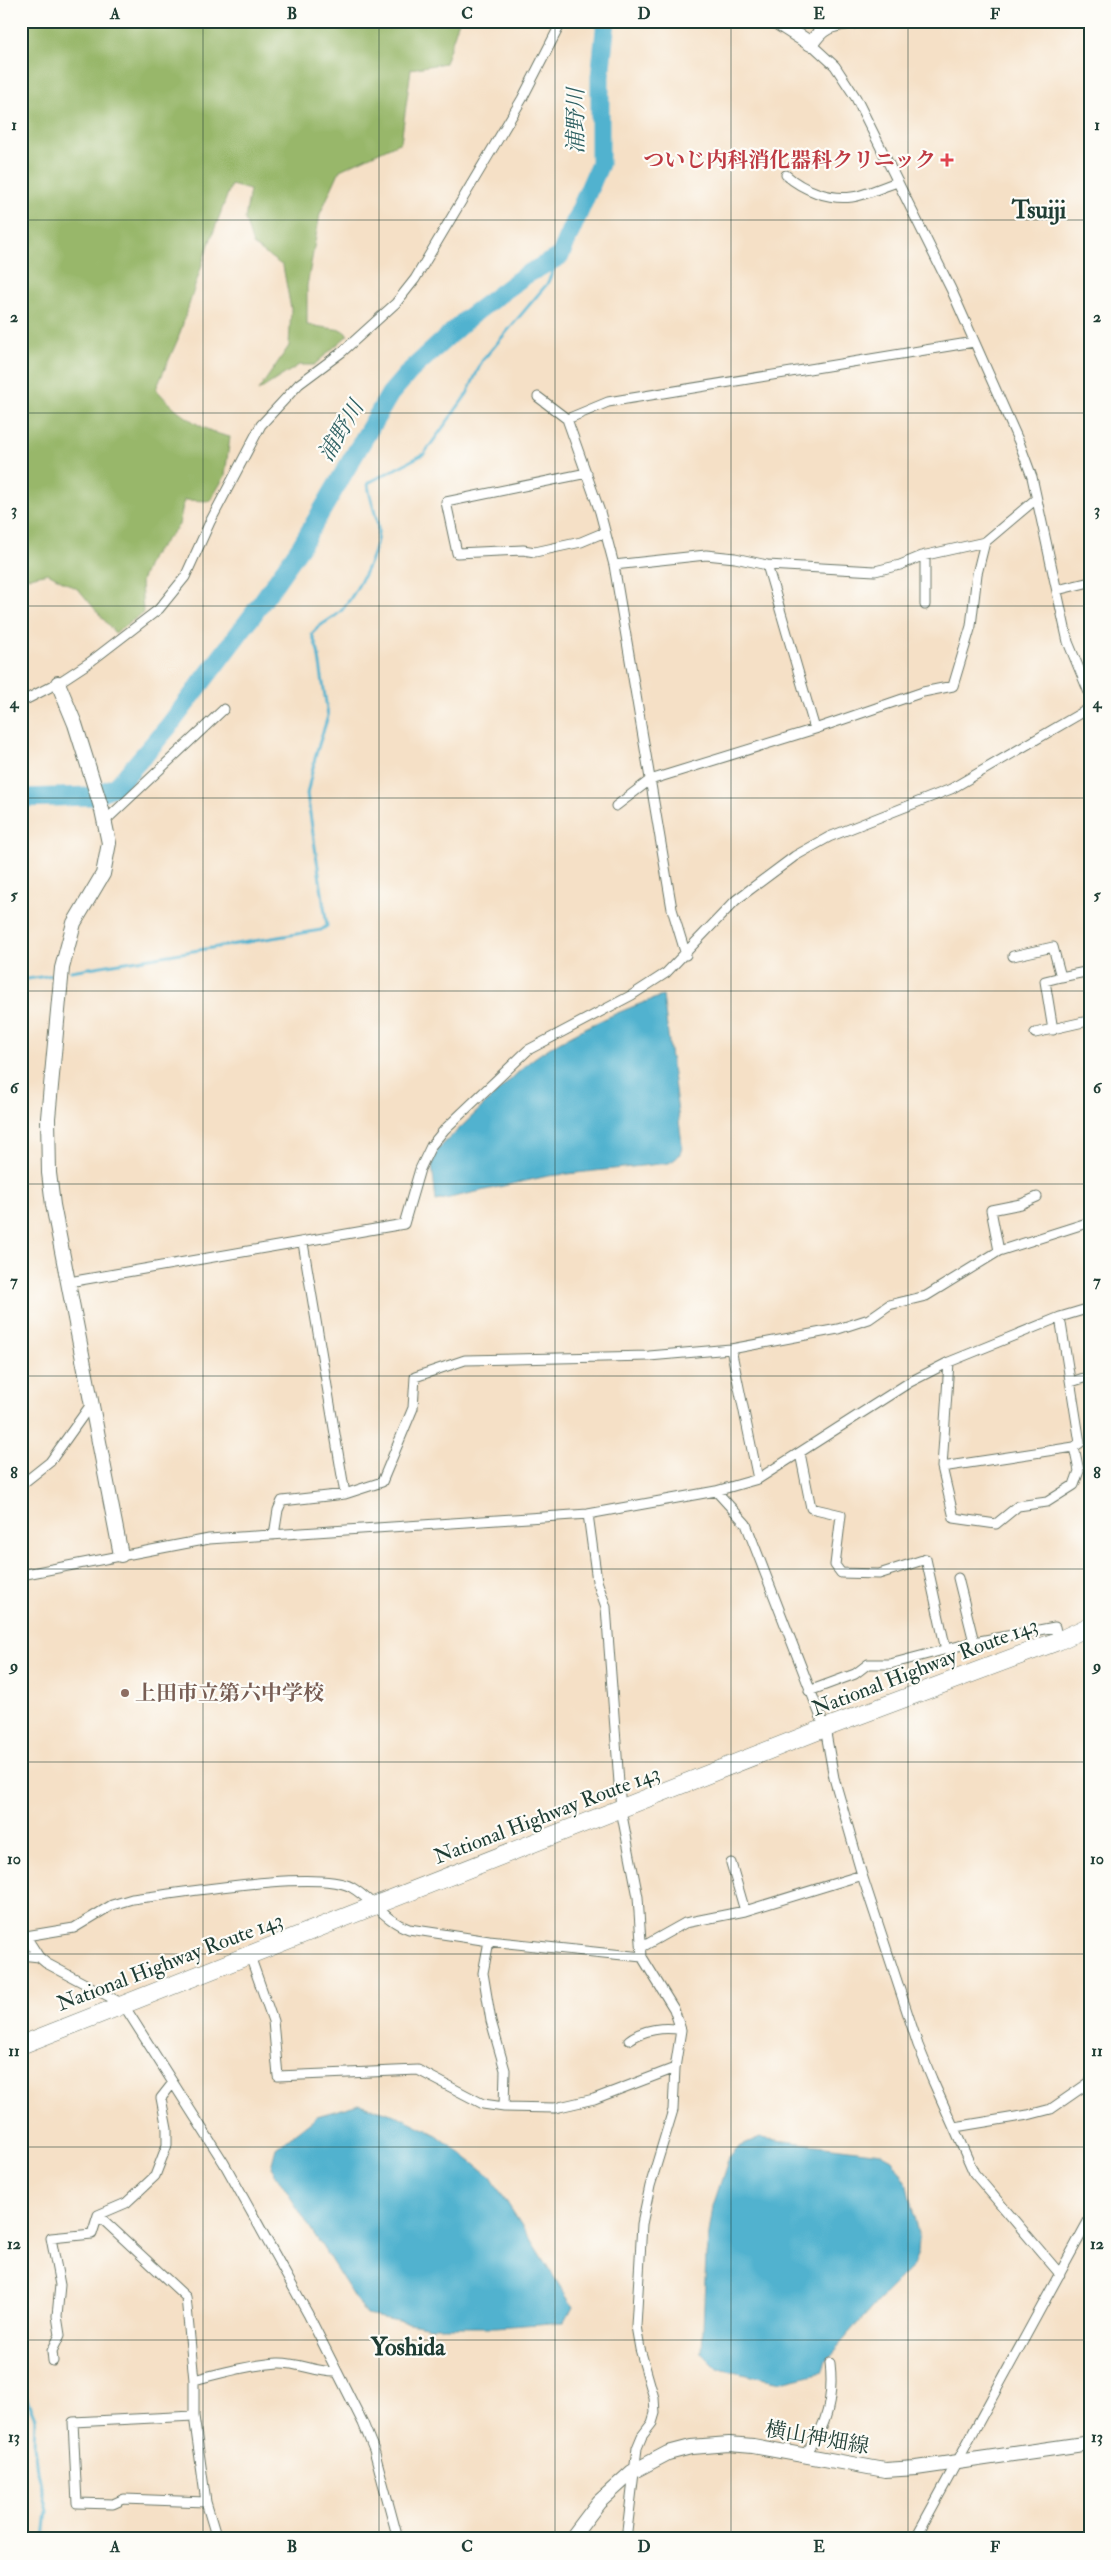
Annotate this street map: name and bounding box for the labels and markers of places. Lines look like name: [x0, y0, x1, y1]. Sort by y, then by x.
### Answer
place label: ついじ内科消化器科クリニック: [643, 147, 936, 174]
marker: ついじ内科消化器科クリニック: [940, 153, 954, 167]
place label: 上田市立第六中学校: [135, 1680, 324, 1707]
marker: 上田市立第六中学校: [119, 1687, 131, 1699]

